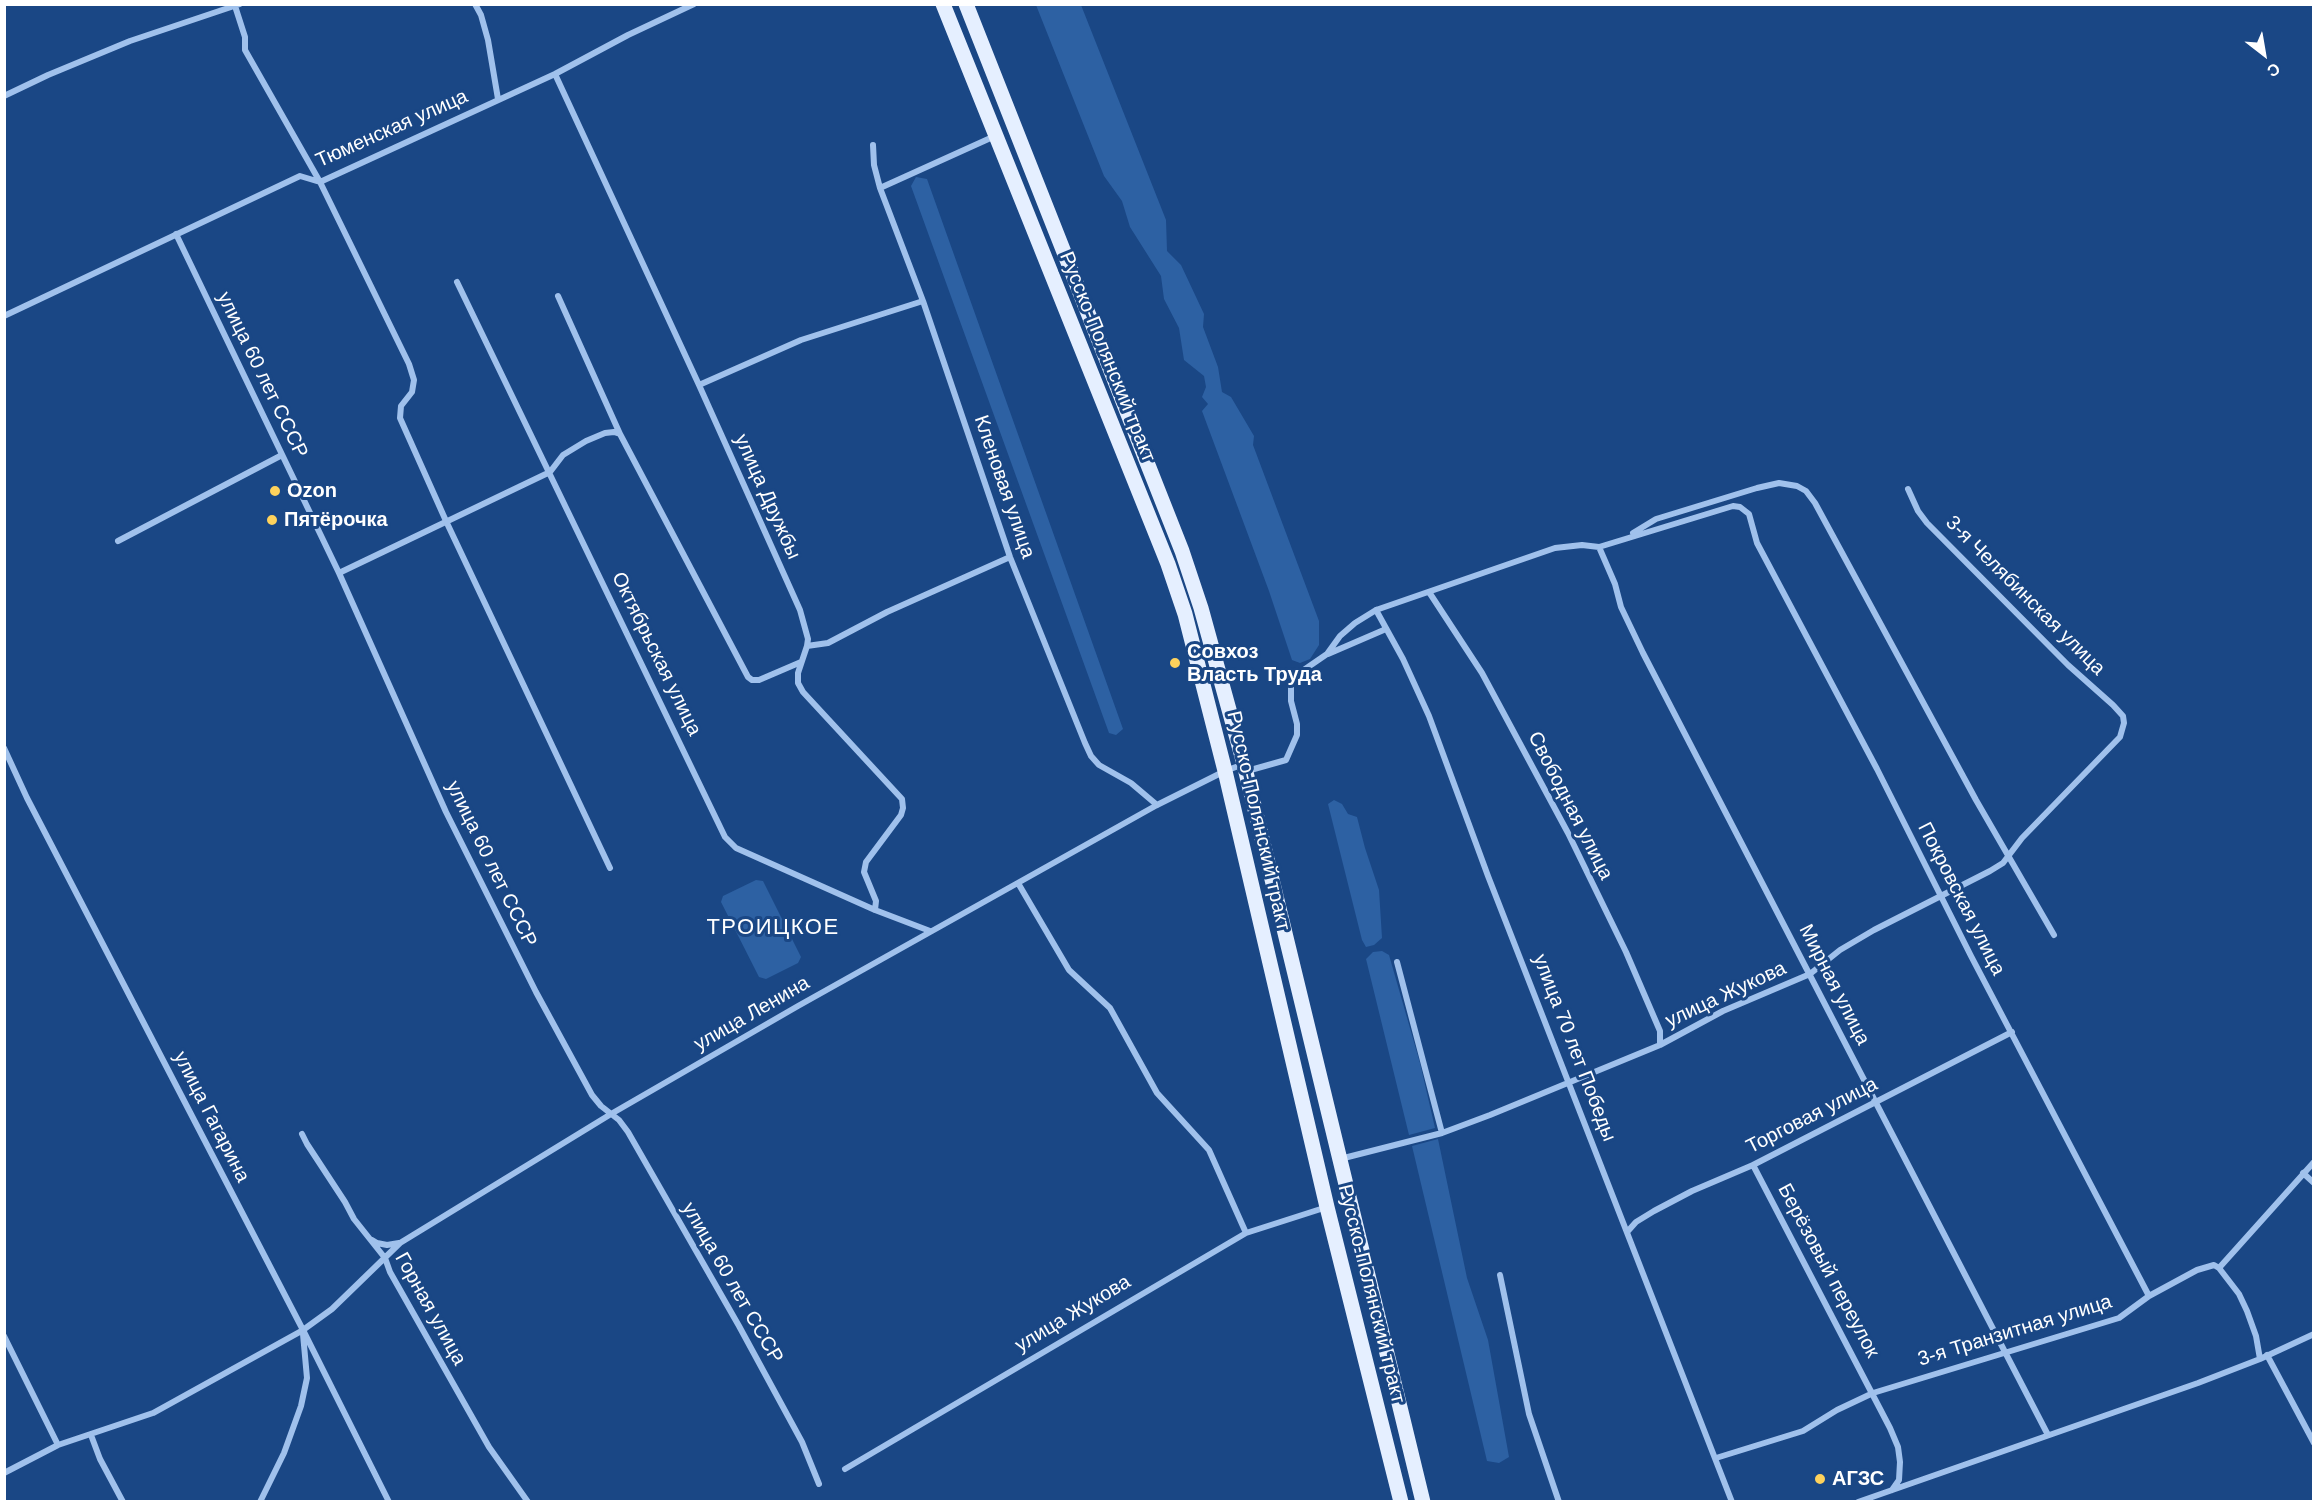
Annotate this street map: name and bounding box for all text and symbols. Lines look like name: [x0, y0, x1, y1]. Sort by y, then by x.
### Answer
north arrow: [2234, 24, 2294, 84]
text: С: [2264, 60, 2283, 80]
street label: Тюменская улица: [312, 85, 472, 173]
street label: Русско-Полянский тракт: [1054, 248, 1160, 466]
street label: улица 60 лет СССР: [211, 288, 313, 462]
street label: Кленовая улица: [968, 412, 1040, 562]
street label: улица Дружбы: [729, 431, 805, 563]
place label: Ozon: [287, 479, 337, 503]
marker: Ozon: [268, 484, 282, 498]
place label: Пятёрочка: [284, 508, 388, 532]
street label: 3-я Челябинская улица: [1940, 511, 2110, 681]
marker: Пятёрочка: [265, 513, 279, 527]
street label: Октябрьская улица: [606, 568, 706, 740]
place label: Совхоз Власть Труда: [1187, 640, 1322, 687]
marker: Совхоз Власть Труда: [1168, 656, 1182, 670]
street label: Русско-Полянский тракт: [1221, 709, 1295, 933]
street label: Свободная улица: [1522, 728, 1618, 884]
street label: улица 60 лет СССР: [440, 777, 542, 951]
street label: Покровская улица: [1912, 818, 2010, 980]
district label: ТРОИЦКОЕ: [706, 915, 840, 941]
street label: Мирная улица: [1793, 921, 1875, 1049]
street label: улица 70 лет Победы: [1527, 951, 1621, 1145]
street label: улица Жукова: [1662, 957, 1790, 1033]
street label: улица Ленина: [690, 971, 814, 1057]
street label: улица Гагарина: [168, 1047, 254, 1187]
street label: Торговая улица: [1743, 1073, 1881, 1159]
street label: Берёзовый переулок: [1772, 1180, 1884, 1362]
street label: Русско-Полянский тракт: [1332, 1182, 1410, 1406]
street label: улица 60 лет СССР: [676, 1198, 788, 1368]
street label: Горная улица: [389, 1248, 471, 1370]
street label: улица Жукова: [1011, 1270, 1135, 1358]
street label: 3-я Транзитная улица: [1915, 1290, 2115, 1372]
place label: АГЗС: [1832, 1467, 1884, 1491]
marker: АГЗС: [1813, 1472, 1827, 1486]

